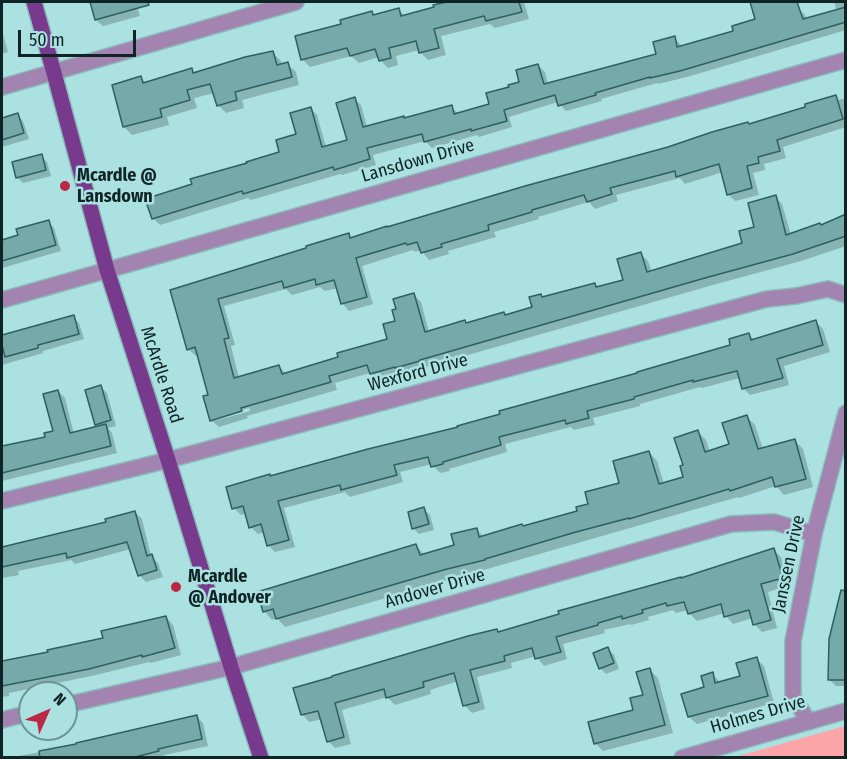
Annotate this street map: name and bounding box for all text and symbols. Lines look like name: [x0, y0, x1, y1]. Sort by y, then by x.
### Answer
scale bar: [21, 18, 140, 56]
text: 50 m: [29, 29, 65, 51]
street label: Lansdown Drive: [359, 135, 477, 187]
place label: Mcardle @ Lansdown: [77, 165, 157, 207]
marker: Mcardle @ Lansdown: [58, 179, 72, 193]
street label: McArdle Road: [135, 324, 187, 426]
street label: Wexford Drive: [366, 349, 470, 397]
street label: Janssen Drive: [768, 513, 810, 615]
street label: Andover Drive: [382, 564, 488, 614]
place label: Mcardle @ Andover: [188, 566, 271, 608]
marker: Mcardle @ Andover: [169, 580, 183, 594]
north arrow: [18, 681, 78, 741]
text: N: [50, 689, 70, 709]
street label: Holmes Drive: [708, 691, 808, 739]

